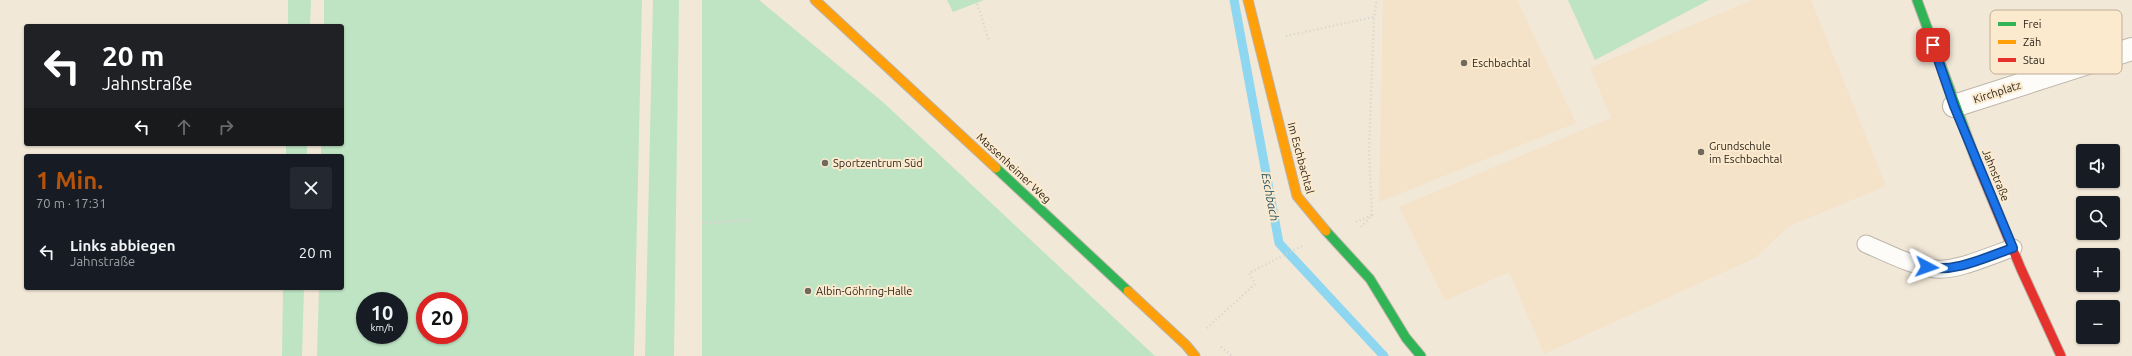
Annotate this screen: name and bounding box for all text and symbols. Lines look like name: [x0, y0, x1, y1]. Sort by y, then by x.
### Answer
legend: [1990, 10, 2122, 74]
text: Frei: [2023, 18, 2042, 30]
pin: [1916, 28, 1950, 62]
icon: arrive: [1922, 34, 1944, 56]
text: Zäh: [2023, 36, 2041, 48]
icon: left: [36, 40, 88, 92]
text: 20 m: [102, 40, 164, 71]
text: Stau: [2023, 54, 2045, 66]
place label: Eschbachtal: [1472, 57, 1531, 69]
marker: Eschbachtal: [1459, 58, 1469, 68]
text: Jahnstraße: [102, 73, 192, 93]
street label: Kirchplatz: [1972, 79, 2022, 105]
icon: left: [131, 116, 153, 138]
icon: ahead: [173, 116, 195, 138]
icon: right: [215, 116, 237, 138]
street label: Im Eschbachtal: [1286, 121, 1316, 195]
street label: Massenheimer Weg: [975, 131, 1053, 205]
place label: Grundschule im Eschbachtal: [1709, 140, 1782, 165]
map controls: [2076, 144, 2120, 344]
button: sound: [2076, 144, 2120, 188]
marker: Grundschule im Eschbachtal: [1696, 147, 1706, 157]
street label: Jahnstraße: [1980, 147, 2012, 203]
place label: Sportzentrum Süd: [833, 157, 923, 169]
marker: Sportzentrum Süd: [820, 158, 830, 168]
text: 1 Min.: [36, 167, 103, 194]
button: close: [290, 167, 332, 209]
water label: Eschbach: [1259, 172, 1282, 222]
text: 70 m · 17:31: [36, 196, 107, 210]
button: search: [2076, 196, 2120, 240]
text: Links abbiegen: [70, 237, 175, 254]
icon: left: [36, 241, 58, 263]
text: 20 m: [299, 244, 332, 261]
position arrow: [1906, 246, 1948, 288]
button: +: [2076, 248, 2120, 292]
text: Jahnstraße: [70, 254, 135, 268]
place label: Albin-Göhring-Halle: [816, 285, 912, 297]
marker: Albin-Göhring-Halle: [803, 286, 813, 296]
speed limit sign: 20: [416, 292, 468, 344]
button: −: [2076, 300, 2120, 344]
text: 10: [371, 301, 393, 324]
text: km/h: [370, 322, 394, 333]

